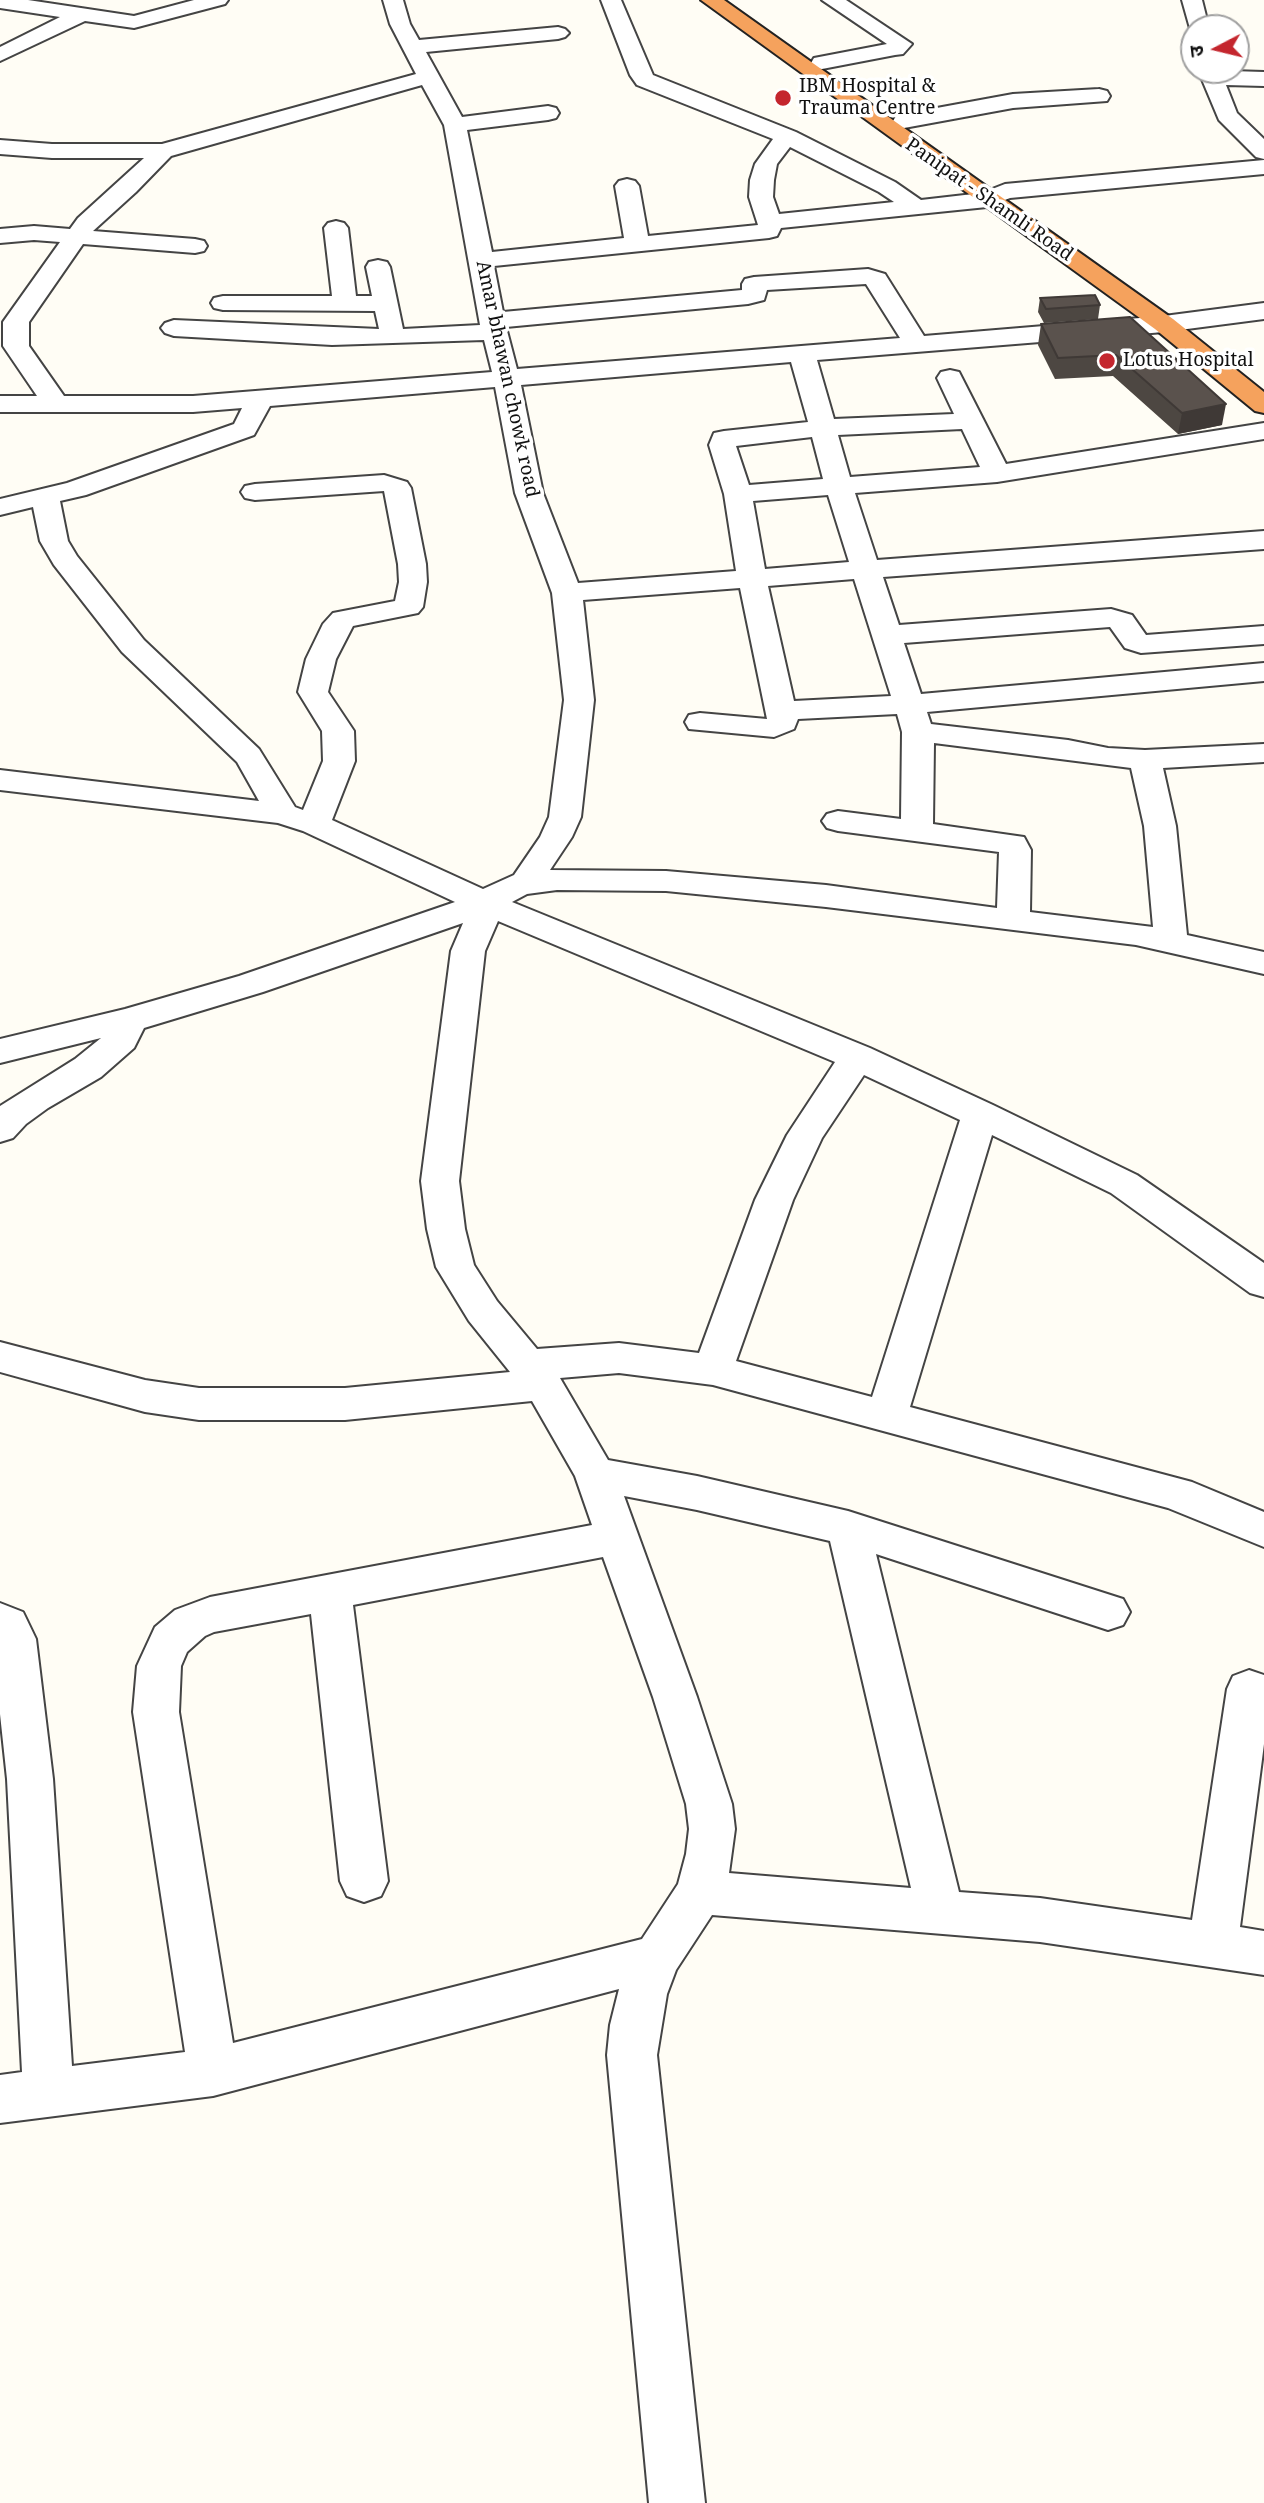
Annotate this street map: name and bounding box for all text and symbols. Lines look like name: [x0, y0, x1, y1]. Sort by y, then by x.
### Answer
north arrow: [1180, 14, 1250, 84]
text: उ: [1183, 44, 1210, 58]
place label: IBM Hospital & Trauma Centre: [799, 76, 936, 120]
marker: IBM Hospital & Trauma Centre: [773, 88, 793, 108]
street label: Panipat - Shamli Road: [901, 134, 1077, 266]
street label: Amar bhawan chowk road: [471, 258, 543, 500]
place label: Lotus Hospital: [1123, 350, 1254, 372]
marker: Lotus Hospital: [1097, 351, 1117, 371]

